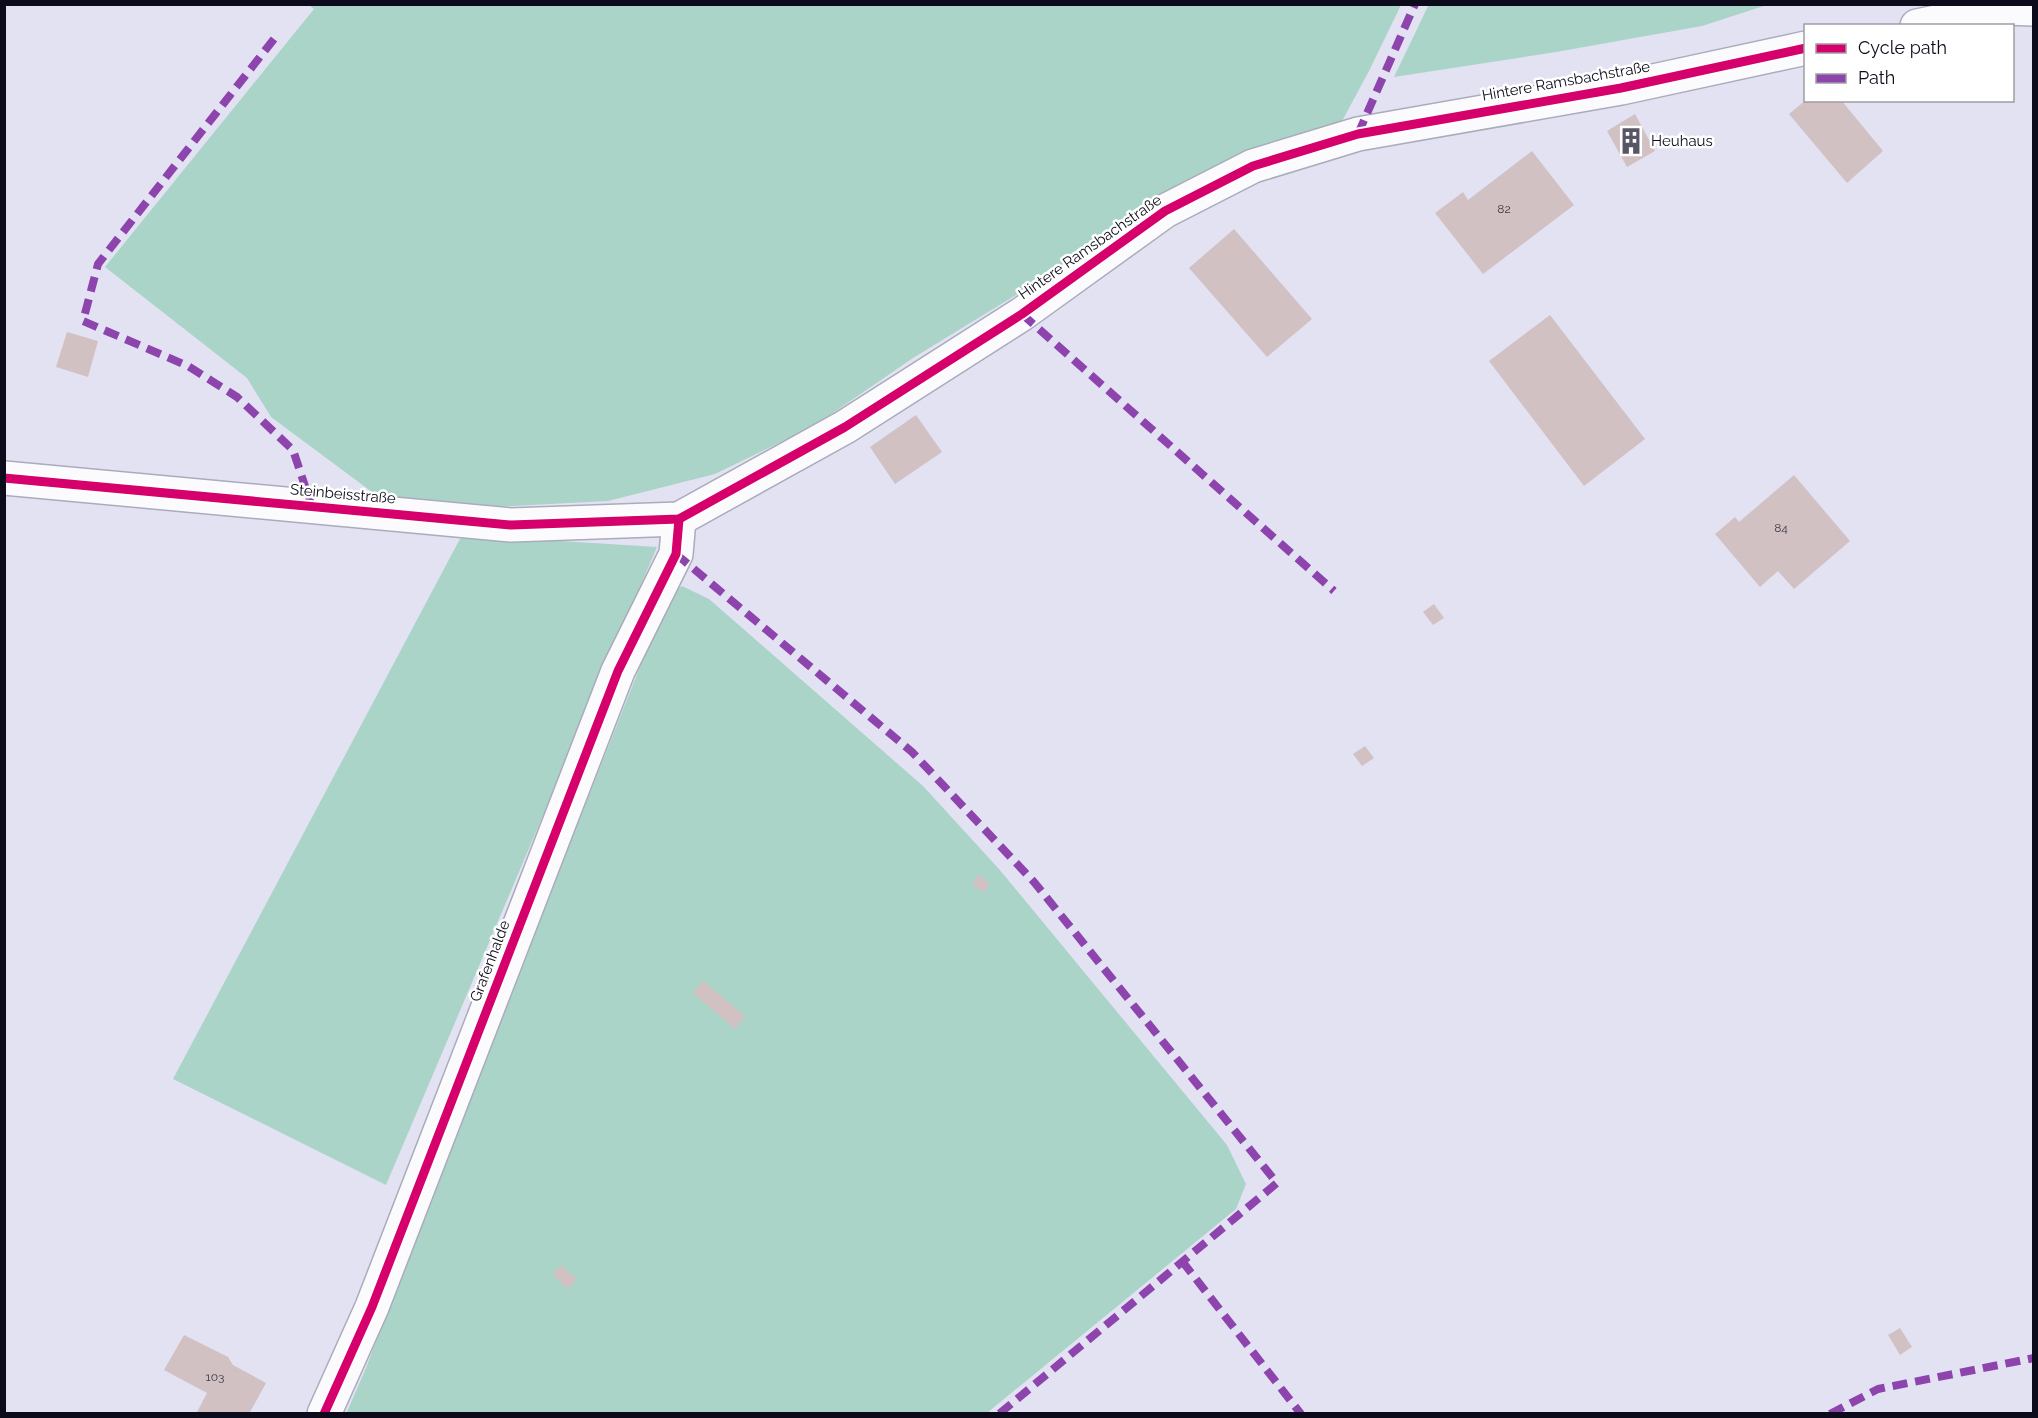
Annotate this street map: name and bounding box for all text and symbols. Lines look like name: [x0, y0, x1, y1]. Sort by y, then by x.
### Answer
legend: [1804, 24, 2014, 102]
text: Cycle path: [1858, 37, 1947, 58]
street label: Hintere Ramsbachstraße: [1481, 57, 1652, 105]
text: Path: [1858, 67, 1895, 88]
building icon: Heuhaus: [1616, 126, 1646, 156]
place label: Heuhaus: [1651, 132, 1713, 150]
street label: Hintere Ramsbachstraße: [1015, 191, 1165, 303]
house number: 82: [1497, 202, 1511, 216]
street label: Steinbeisstraße: [289, 480, 397, 508]
house number: 84: [1774, 521, 1788, 535]
street label: Grafenhalde: [466, 918, 514, 1004]
house number: 103: [206, 1370, 224, 1384]

